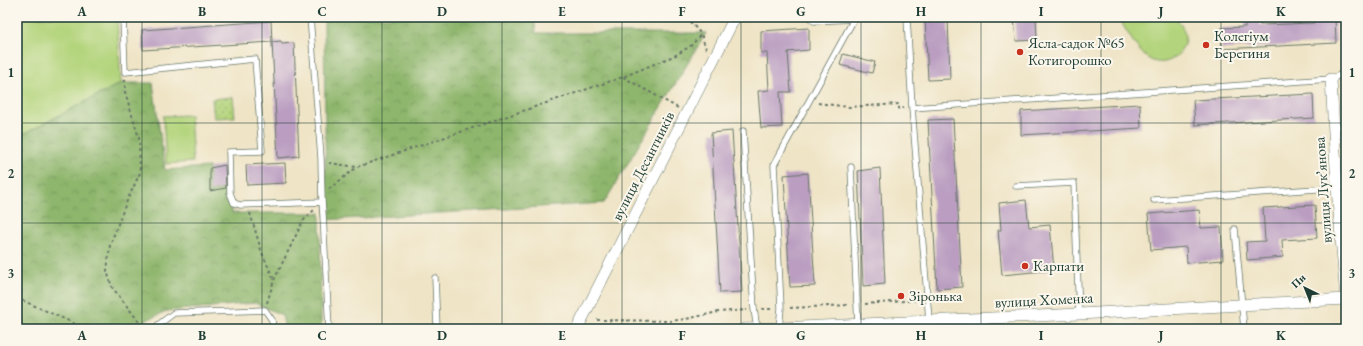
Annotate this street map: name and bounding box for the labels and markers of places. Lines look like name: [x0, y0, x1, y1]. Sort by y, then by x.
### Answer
place label: Колегіум Берегиня: [1214, 26, 1270, 62]
place label: Ясла-садок №65 Котигорошко: [1027, 33, 1125, 69]
marker: Колегіум Берегиня: [1201, 40, 1211, 50]
marker: Ясла-садок №65 Котигорошко: [1015, 47, 1025, 57]
place label: Карпати: [1033, 256, 1084, 275]
marker: Карпати: [1020, 261, 1030, 271]
place label: Зіронька: [909, 286, 962, 305]
marker: Зіронька: [896, 291, 906, 301]

